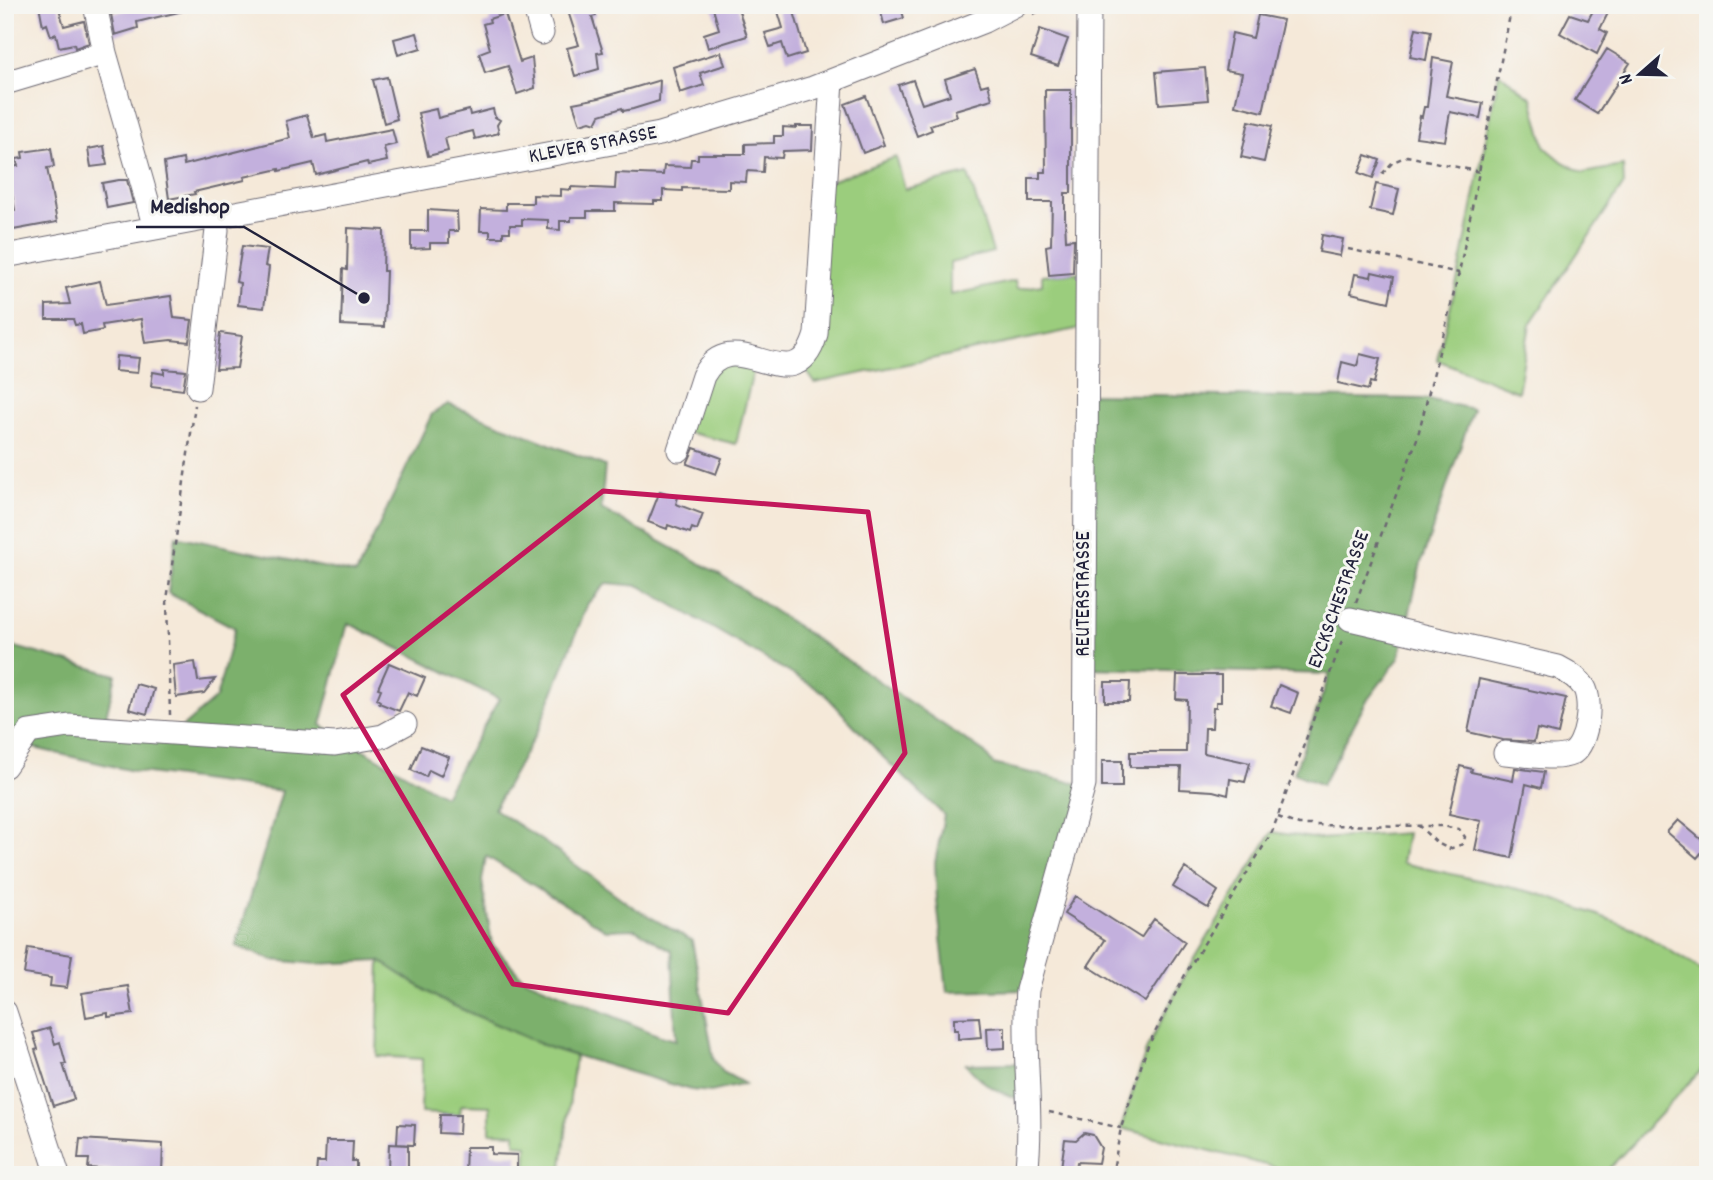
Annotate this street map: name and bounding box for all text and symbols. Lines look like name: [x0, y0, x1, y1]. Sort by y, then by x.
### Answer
north arrow: [1604, 38, 1674, 108]
text: N: [1613, 70, 1642, 88]
street label: KLEVER STRASSE: [526, 119, 660, 173]
callout: Medishop: [136, 183, 244, 227]
text: Medishop: [150, 192, 230, 225]
street label: EYCKSCHESTRASSE: [1301, 526, 1379, 673]
street label: REUTERSTRASSE: [1070, 531, 1100, 657]

